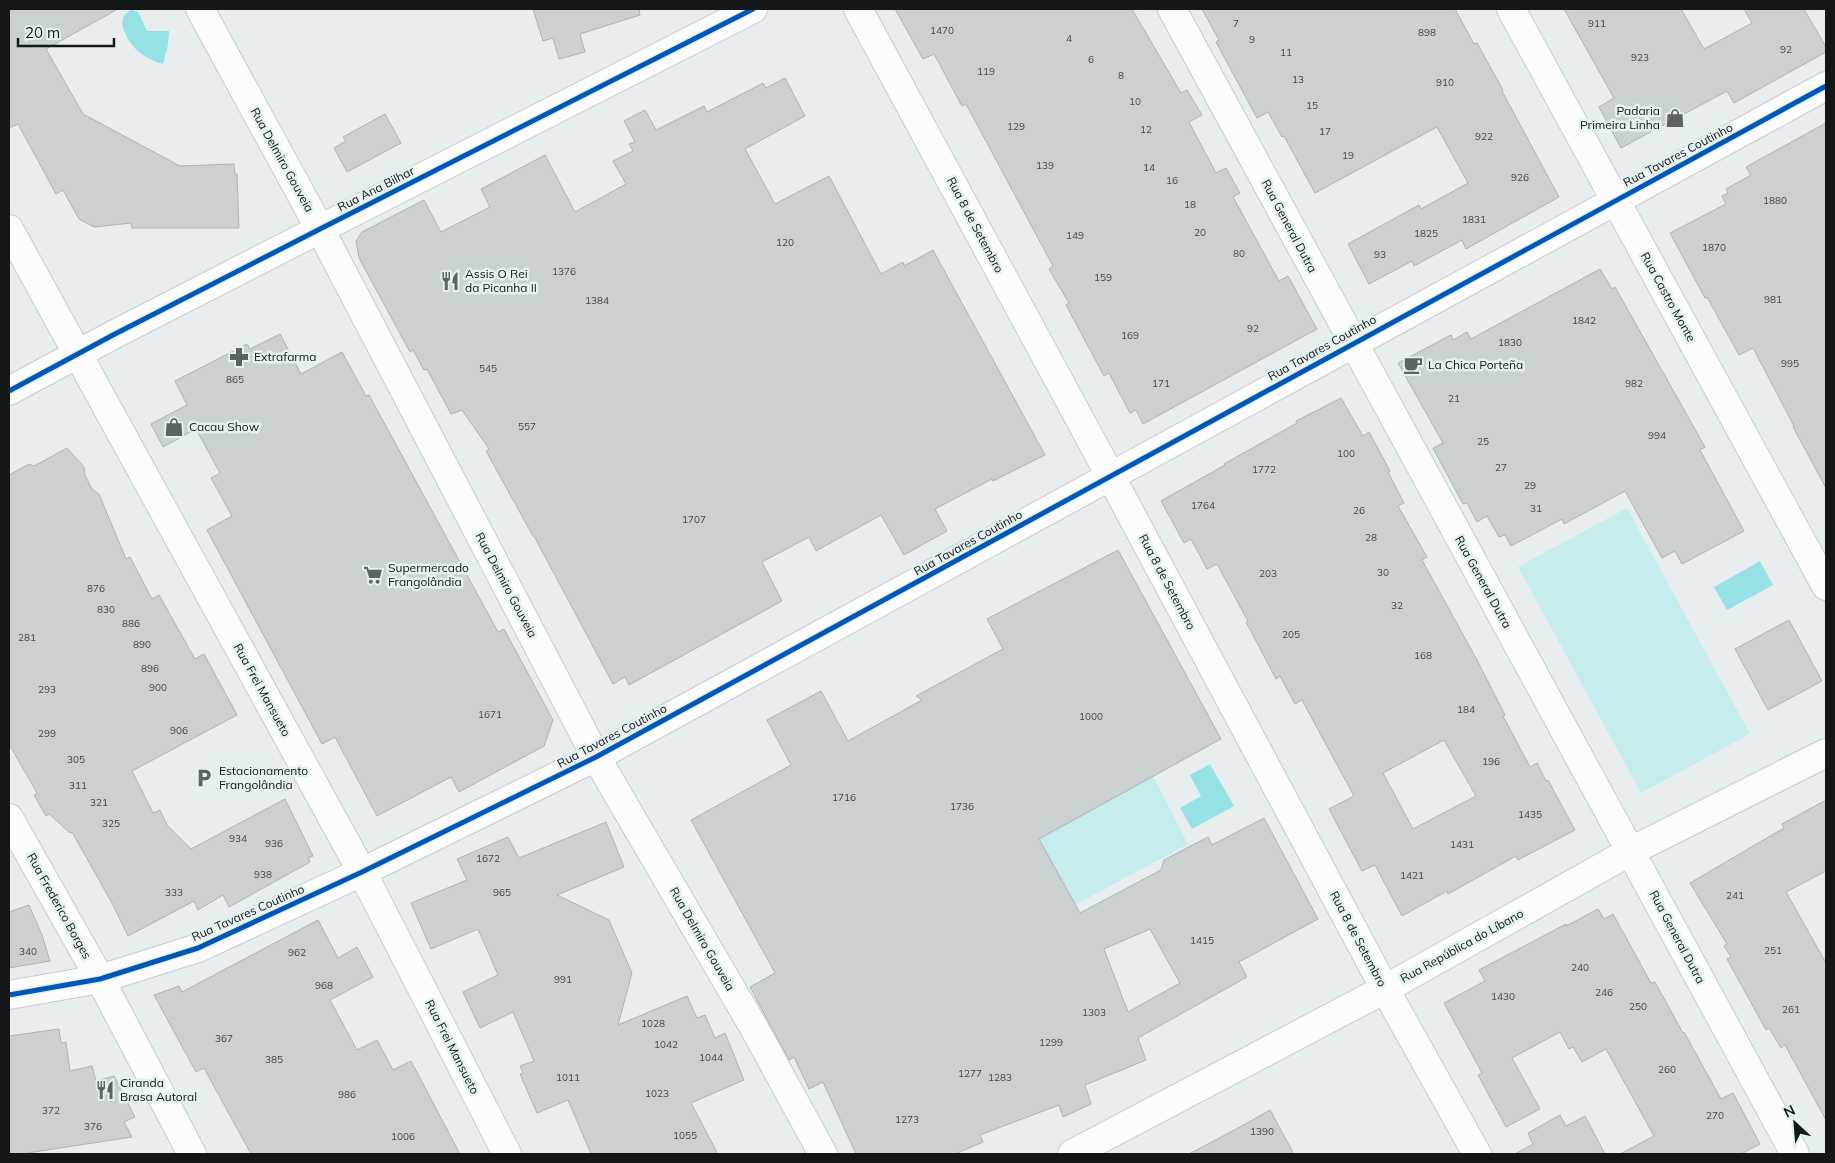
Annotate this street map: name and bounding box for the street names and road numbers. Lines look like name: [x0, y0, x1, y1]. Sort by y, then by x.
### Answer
street label: Rua Delmiro Gouveia: [248, 105, 317, 215]
street label: Rua Tavares Coutinho: [1620, 119, 1735, 190]
street label: Rua Ana Bilhar: [335, 162, 417, 214]
street label: Rua 8 de Setembro: [944, 174, 1007, 275]
street label: Rua General Dutra: [1259, 177, 1320, 275]
street label: Rua Castro Monte: [1638, 249, 1699, 344]
street label: Rua Tavares Coutinho: [1265, 311, 1379, 384]
street label: Rua Tavares Coutinho: [911, 506, 1025, 579]
street label: Rua Delmiro Gouveia: [472, 530, 541, 640]
street label: Rua 8 de Setembro: [1136, 531, 1199, 632]
street label: Rua General Dutra: [1452, 533, 1515, 631]
street label: Rua Frei Mansueto: [231, 641, 294, 739]
street label: Rua Tavares Coutinho: [554, 700, 669, 771]
street label: Rua Frederico Borges: [24, 850, 95, 961]
street label: Rua Tavares Coutinho: [189, 881, 307, 944]
street label: Rua Delmiro Gouveia: [667, 884, 738, 993]
street label: Rua 8 de Setembro: [1327, 888, 1390, 989]
street label: Rua General Dutra: [1647, 888, 1708, 986]
street label: Rua República do Líbano: [1398, 905, 1526, 986]
street label: Rua Frei Mansueto: [422, 997, 483, 1097]

